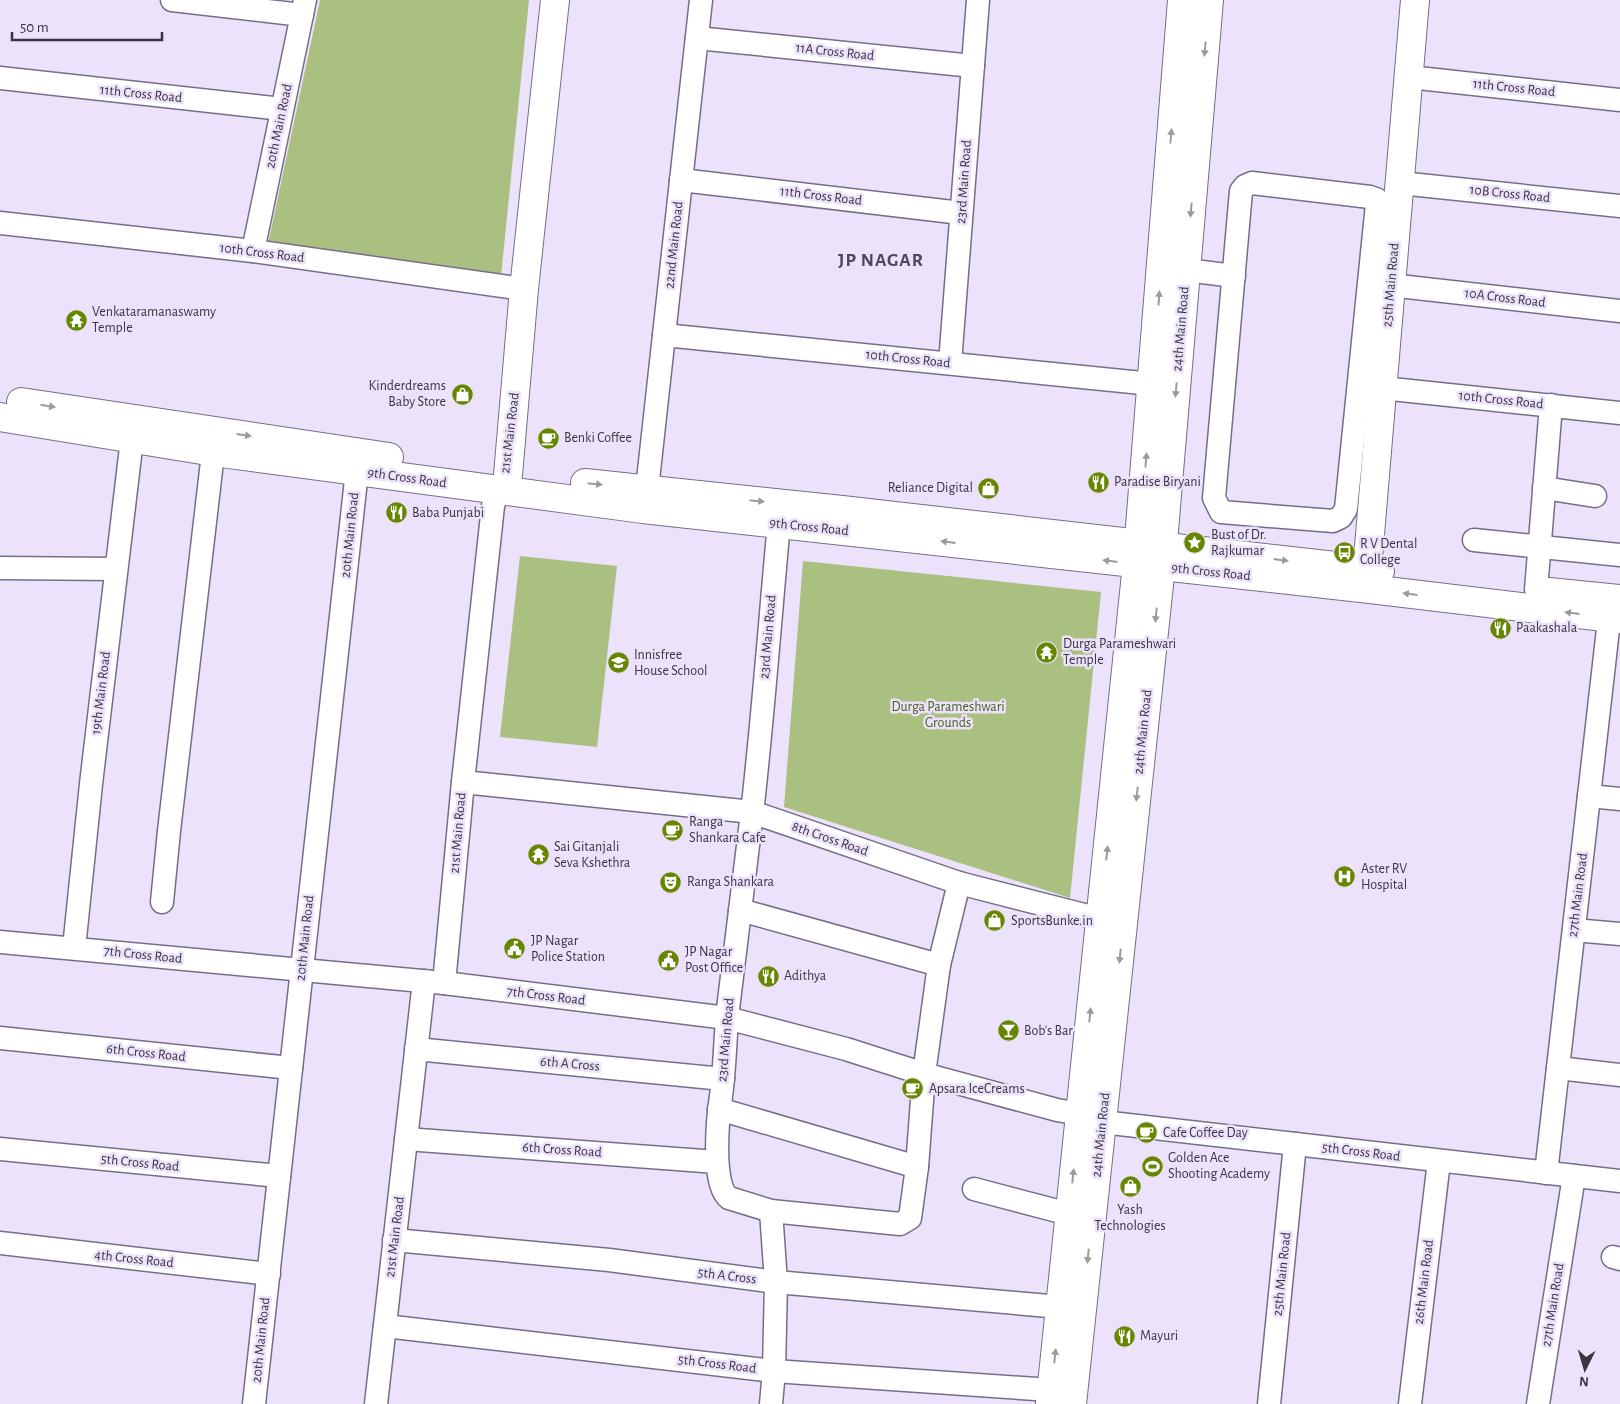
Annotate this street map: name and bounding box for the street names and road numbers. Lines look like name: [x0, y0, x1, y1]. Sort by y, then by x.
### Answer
street label: 11A Cross Road: [795, 41, 875, 63]
street label: 11th Cross Road: [1472, 77, 1556, 99]
street label: 20th Main Road: [263, 82, 295, 170]
street label: 11th Cross Road: [99, 83, 183, 105]
street label: 23rd Main Road: [954, 139, 974, 225]
street label: 10B Cross Road: [1469, 183, 1551, 205]
street label: 11th Cross Road: [779, 184, 863, 208]
street label: 22nd Main Road: [662, 201, 686, 289]
street label: 10th Cross Road: [219, 241, 305, 265]
street label: 25th Main Road: [1380, 242, 1402, 328]
street label: 24th Main Road: [1170, 286, 1192, 372]
street label: 10A Cross Road: [1464, 286, 1546, 310]
street label: 10th Cross Road: [865, 348, 951, 370]
street label: 10th Cross Road: [1458, 389, 1544, 411]
street label: 21st Main Road: [498, 392, 522, 474]
street label: 9th Cross Road: [367, 466, 447, 490]
street label: 20th Main Road: [339, 492, 361, 578]
street label: 9th Cross Road: [769, 516, 849, 538]
street label: 9th Cross Road: [1171, 561, 1251, 583]
street label: 23rd Main Road: [757, 594, 779, 680]
street label: 19th Main Road: [89, 651, 113, 735]
street label: 24th Main Road: [1132, 689, 1154, 775]
street label: 21st Main Road: [447, 792, 469, 874]
street label: 8th Cross Road: [790, 819, 870, 859]
street label: 27th Main Road: [1566, 852, 1590, 938]
street label: 20th Main Road: [294, 895, 316, 981]
street label: 7th Cross Road: [103, 944, 183, 966]
street label: 7th Cross Road: [506, 984, 586, 1008]
street label: 23rd Main Road: [715, 997, 737, 1083]
street label: 6th Cross Road: [106, 1042, 186, 1064]
street label: 6th A Cross: [540, 1054, 600, 1074]
street label: 24th Main Road: [1090, 1092, 1112, 1178]
street label: 6th Cross Road: [522, 1140, 602, 1160]
street label: 5th Cross Road: [1321, 1140, 1401, 1164]
street label: 5th Cross Road: [100, 1152, 180, 1174]
street label: 21st Main Road: [383, 1196, 407, 1278]
street label: 25th Main Road: [1271, 1231, 1293, 1317]
street label: 26th Main Road: [1412, 1239, 1436, 1325]
street label: 4th Cross Road: [94, 1248, 174, 1270]
street label: 27th Main Road: [1539, 1262, 1567, 1348]
street label: 5th A Cross: [697, 1265, 757, 1287]
street label: 20th Main Road: [250, 1297, 272, 1383]
street label: 5th Cross Road: [677, 1352, 757, 1376]

